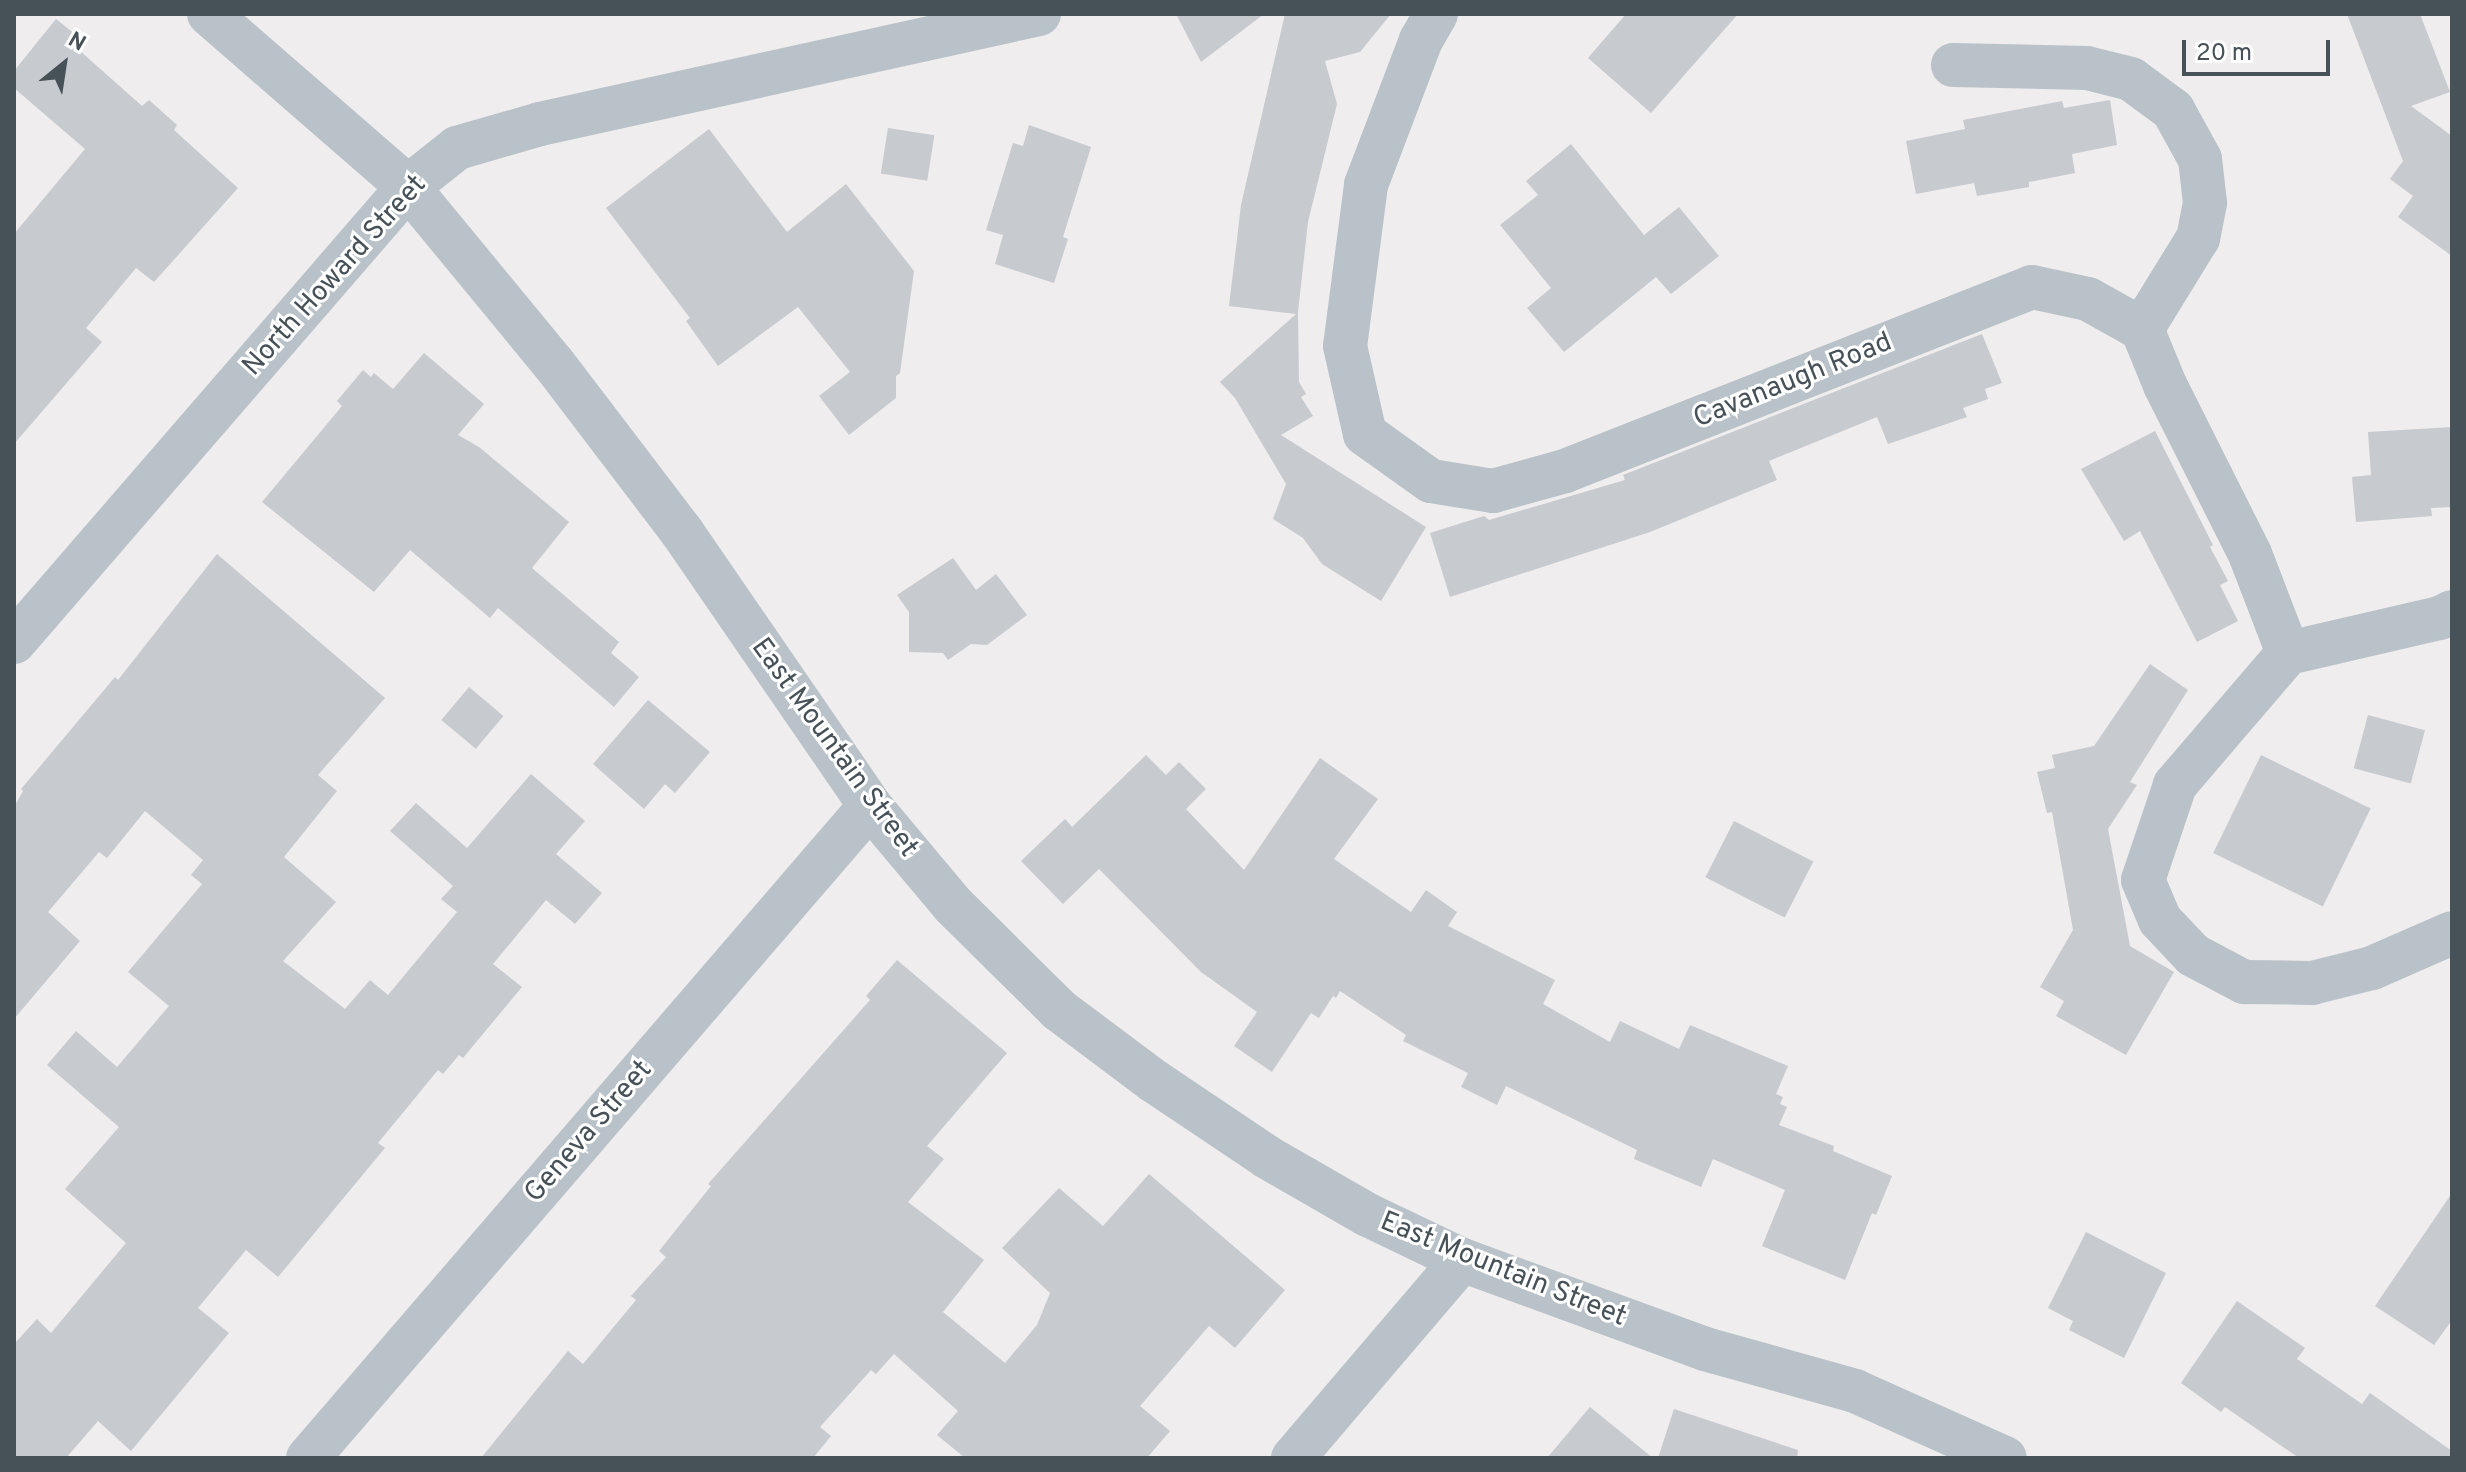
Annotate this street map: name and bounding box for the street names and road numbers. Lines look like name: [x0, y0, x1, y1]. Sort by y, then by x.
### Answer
street label: North Howard Street: [236, 169, 434, 383]
street label: Cavanaugh Road: [1689, 326, 1897, 436]
street label: East Mountain Street: [743, 632, 925, 864]
street label: Geneva Street: [518, 1054, 660, 1210]
street label: East Mountain Street: [1375, 1205, 1631, 1335]

